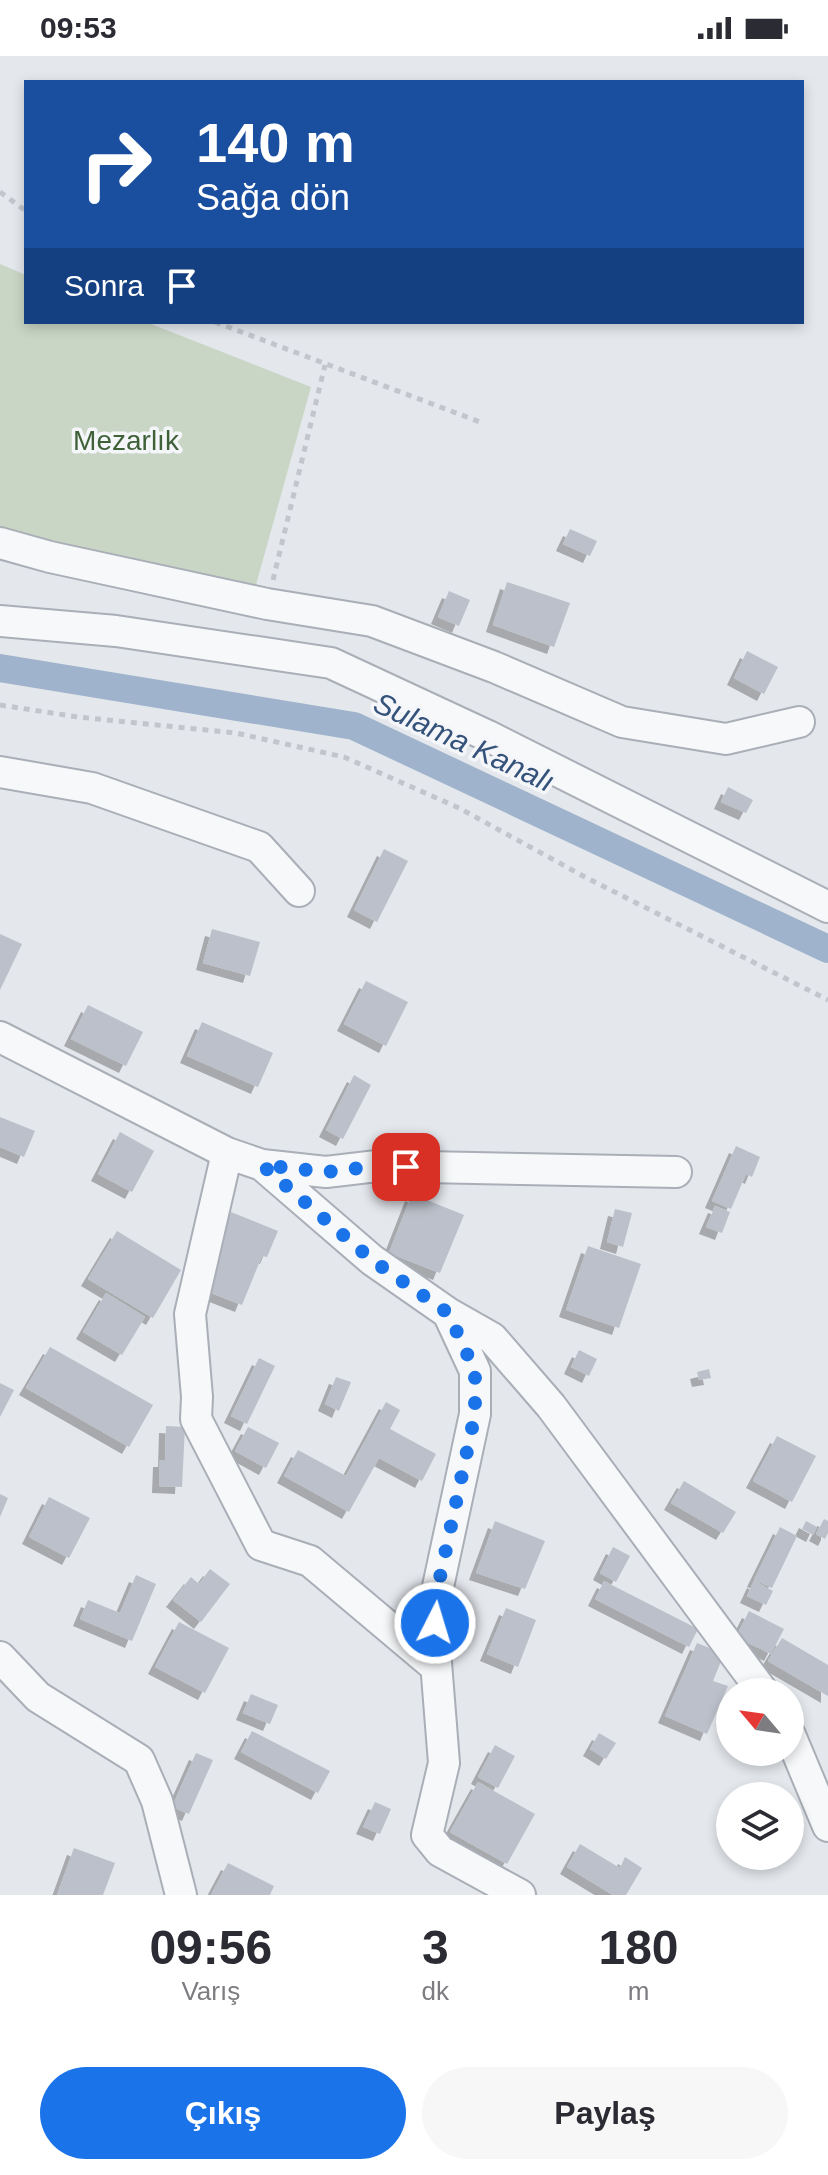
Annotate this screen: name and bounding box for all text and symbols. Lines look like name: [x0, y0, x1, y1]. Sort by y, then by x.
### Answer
text: 09:53: [40, 11, 117, 44]
text: 140 m: [196, 111, 355, 174]
icon: right: [64, 112, 168, 216]
text: Sağa dön: [196, 177, 350, 218]
icon: arrive: [160, 264, 204, 308]
text: Sonra: [64, 269, 144, 302]
park label: Mezarlık: [73, 425, 180, 456]
water label: Sulama Kanalı: [369, 686, 559, 798]
pin: [372, 1133, 440, 1201]
icon: arrive: [384, 1145, 428, 1189]
position arrow: [393, 1581, 477, 1665]
north arrow: [716, 1678, 804, 1766]
map controls: [716, 1678, 804, 1870]
button: layers: [716, 1782, 804, 1870]
text: 09:56: [149, 1921, 272, 1974]
text: 3: [422, 1921, 449, 1974]
text: 180: [598, 1921, 679, 1974]
text: Varış: [181, 1976, 240, 2006]
text: dk: [422, 1976, 449, 2006]
text: m: [628, 1976, 649, 2006]
button: Çıkış: [40, 2067, 406, 2159]
button: Paylaş: [422, 2067, 788, 2159]

